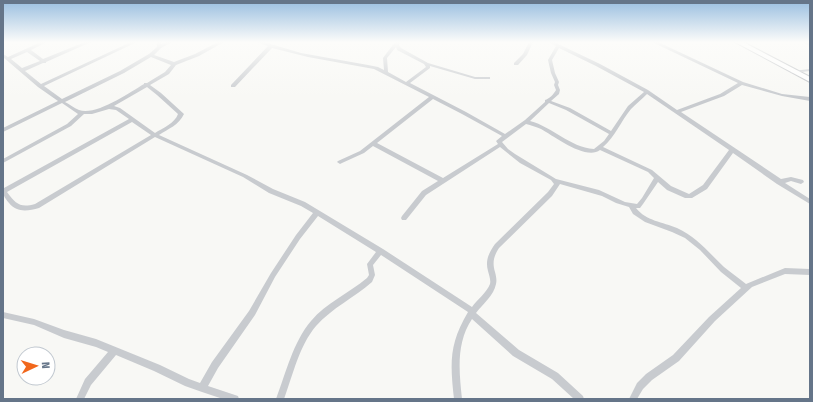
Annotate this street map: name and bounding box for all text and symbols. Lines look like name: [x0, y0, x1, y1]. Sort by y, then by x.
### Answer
north arrow: [16, 346, 56, 386]
text: N: [39, 362, 52, 369]

